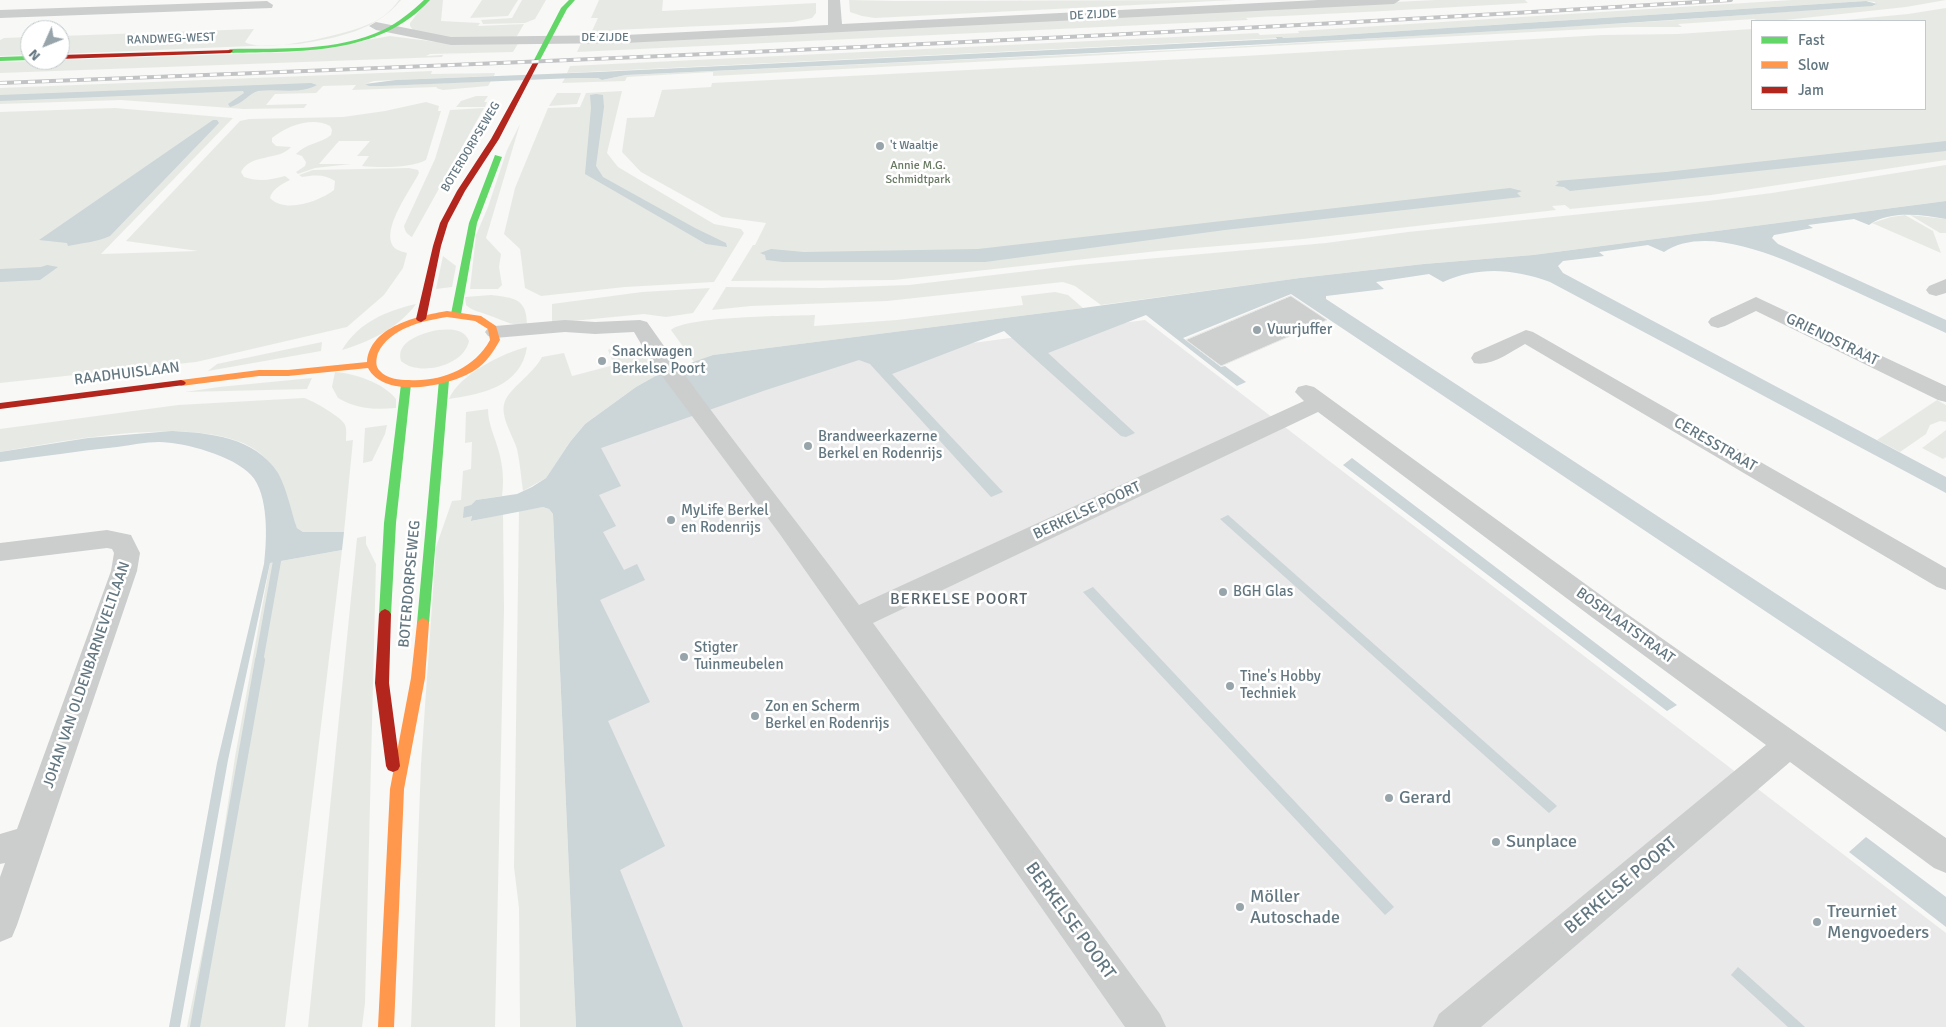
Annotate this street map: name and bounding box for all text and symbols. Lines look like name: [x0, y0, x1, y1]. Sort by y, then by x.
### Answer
street label: DE ZIJDE: [1069, 7, 1117, 23]
north arrow: [20, 20, 70, 70]
legend: [1751, 20, 1926, 110]
street label: RANDWEG-WEST: [127, 30, 215, 48]
street label: DE ZIJDE: [581, 31, 629, 45]
text: Fast: [1798, 31, 1825, 49]
text: N: [25, 46, 44, 64]
text: Slow: [1798, 56, 1829, 74]
text: Jam: [1798, 81, 1824, 99]
street label: BOTERDORPSEWEG: [438, 99, 504, 195]
place label: 't Waaltje: [890, 139, 938, 153]
marker: 't Waaltje: [874, 140, 886, 152]
park label: Annie M.G. Schmidtpark: [885, 159, 951, 187]
street label: GRIENDSTRAAT: [1783, 310, 1881, 370]
place label: Vuurjuffer: [1267, 321, 1332, 339]
marker: Vuurjuffer: [1251, 324, 1263, 336]
place label: Snackwagen Berkelse Poort: [612, 343, 705, 378]
marker: Snackwagen Berkelse Poort: [596, 355, 608, 367]
street label: RAADHUISLAAN: [73, 359, 181, 389]
street label: CERESSTRAAT: [1670, 414, 1760, 476]
place label: Brandweerkazerne Berkel en Rodenrijs: [818, 428, 942, 463]
marker: Brandweerkazerne Berkel en Rodenrijs: [802, 440, 814, 452]
street label: BERKELSE POORT: [1031, 478, 1143, 544]
place label: MyLife Berkel en Rodenrijs: [681, 502, 769, 537]
marker: MyLife Berkel en Rodenrijs: [665, 514, 677, 526]
street label: BOTERDORPSEWEG: [395, 519, 425, 649]
street label: JOHAN VAN OLDENBARNEVELTLAAN: [40, 559, 134, 791]
place label: BGH Glas: [1233, 583, 1293, 601]
street label: BOSPLAATSTRAAT: [1572, 584, 1678, 668]
marker: BGH Glas: [1217, 586, 1229, 598]
district label: BERKELSE POORT: [888, 590, 1030, 610]
place label: Stigter Tuinmeubelen: [694, 639, 784, 674]
marker: Stigter Tuinmeubelen: [678, 651, 690, 663]
place label: Tine's Hobby Techniek: [1240, 668, 1321, 703]
marker: Tine's Hobby Techniek: [1224, 680, 1236, 692]
place label: Zon en Scherm Berkel en Rodenrijs: [765, 698, 889, 733]
marker: Zon en Scherm Berkel en Rodenrijs: [749, 710, 761, 722]
place label: Gerard: [1399, 787, 1451, 809]
marker: Gerard: [1383, 792, 1395, 804]
place label: Sunplace: [1506, 831, 1577, 853]
street label: BERKELSE POORT: [1561, 833, 1681, 939]
marker: Sunplace: [1490, 836, 1502, 848]
street label: BERKELSE POORT: [1020, 858, 1120, 984]
place label: Möller Autoschade: [1250, 886, 1340, 929]
marker: Möller Autoschade: [1234, 901, 1246, 913]
place label: Treurniet Mengvoeders: [1827, 901, 1929, 944]
marker: Treurniet Mengvoeders: [1811, 916, 1823, 928]

